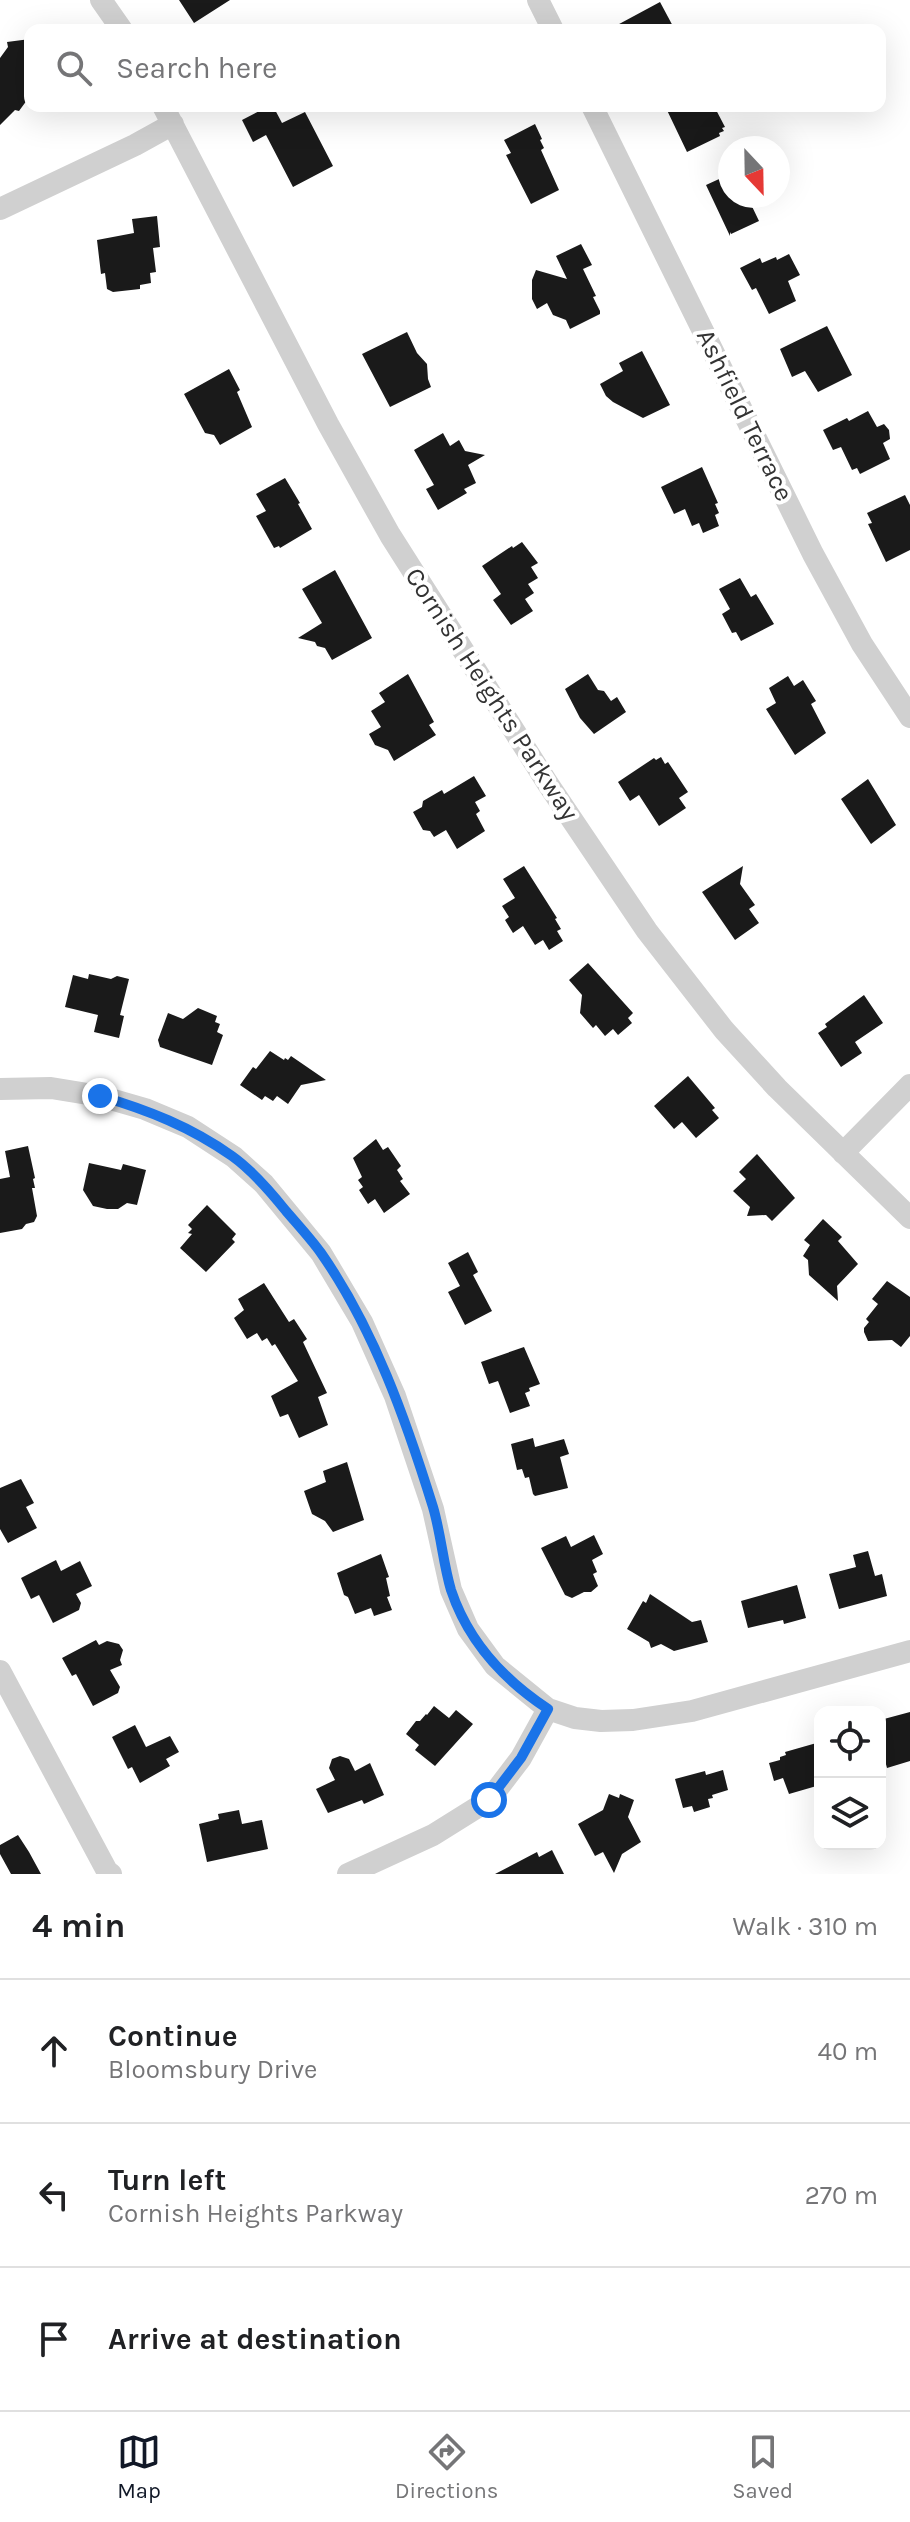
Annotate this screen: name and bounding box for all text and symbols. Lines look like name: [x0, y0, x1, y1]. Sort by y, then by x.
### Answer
search box: [24, 24, 886, 112]
icon: search: [52, 46, 96, 90]
text: Search here: [116, 50, 277, 86]
north arrow: [718, 136, 790, 208]
street label: Ashfield Terrace: [690, 324, 800, 506]
street label: Cornish Heights Parkway: [399, 562, 585, 826]
route end: [82, 1078, 118, 1114]
map controls: [814, 1706, 886, 1850]
button: locate: [814, 1706, 886, 1778]
button: layers: [814, 1778, 886, 1850]
route start: [471, 1782, 507, 1818]
text: 4 min: [32, 1906, 125, 1946]
text: Walk · 310 m: [732, 1911, 878, 1942]
text: Continue: [108, 2018, 238, 2054]
icon: ahead: [32, 2029, 76, 2073]
text: 40 m: [818, 2036, 878, 2067]
text: Bloomsbury Drive: [108, 2054, 317, 2085]
text: Turn left: [108, 2162, 226, 2198]
icon: left: [32, 2173, 76, 2217]
text: 270 m: [805, 2180, 878, 2211]
text: Cornish Heights Parkway: [108, 2198, 403, 2229]
icon: arrive: [32, 2317, 76, 2361]
text: Arrive at destination: [108, 2321, 402, 2357]
tab: Map: [117, 2430, 161, 2504]
tab: Directions: [395, 2430, 498, 2504]
tab: Saved: [732, 2430, 793, 2504]

